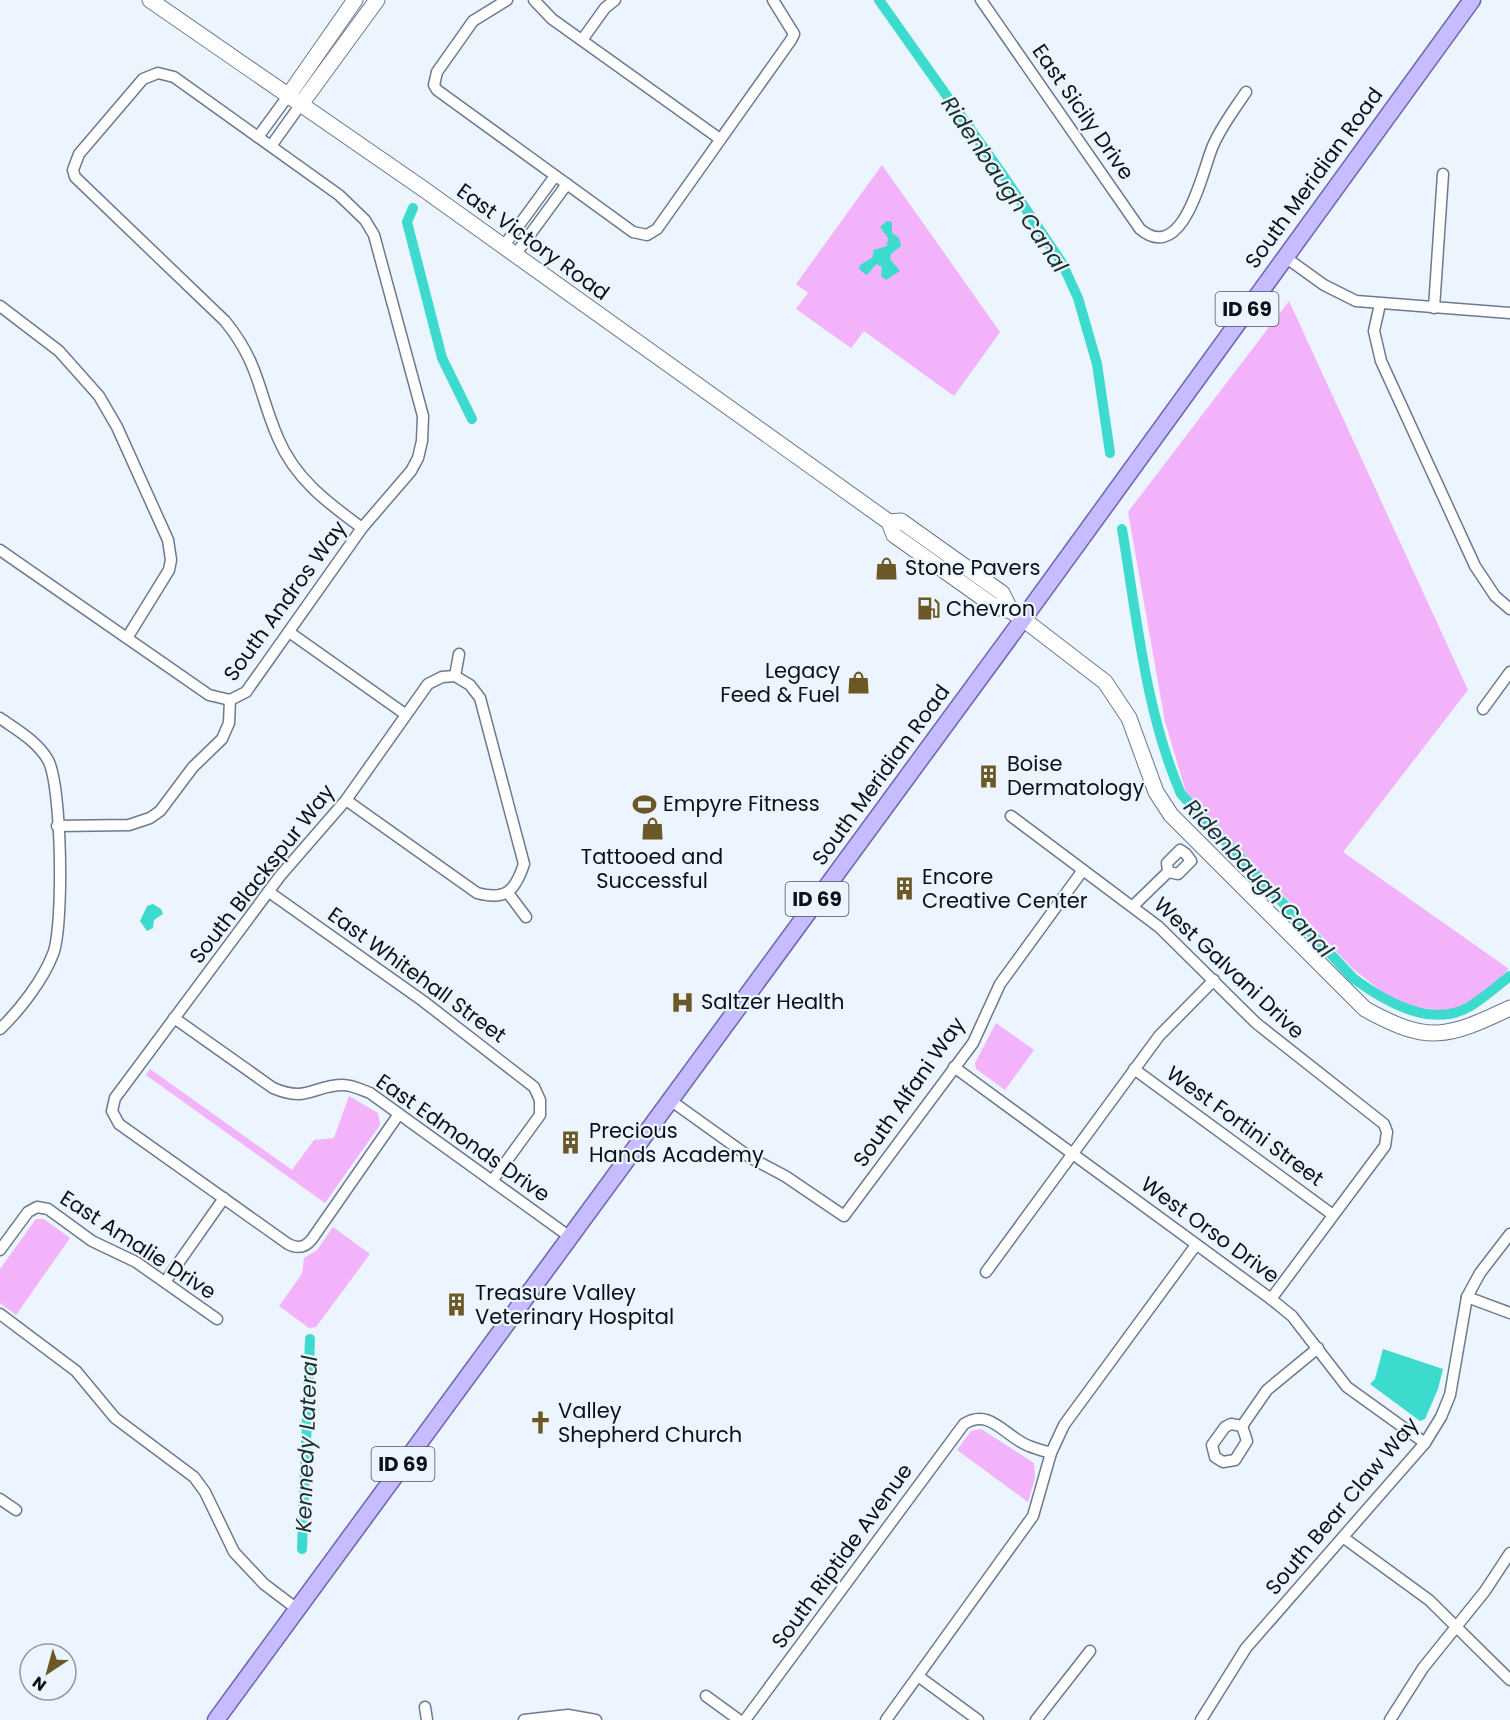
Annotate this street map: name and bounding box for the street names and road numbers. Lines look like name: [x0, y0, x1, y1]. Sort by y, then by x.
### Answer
street label: East Sicily Drive: [1026, 38, 1141, 185]
street label: South Meridian Road: [1238, 81, 1389, 274]
street label: East Victory Road: [451, 176, 616, 307]
road number: ID 69: [1216, 292, 1278, 326]
street label: South Andros Way: [216, 514, 353, 687]
street label: South Meridian Road: [805, 678, 956, 871]
street label: South Blackspur Way: [182, 778, 341, 969]
road number: ID 69: [786, 882, 848, 916]
street label: West Galvani Drive: [1148, 890, 1311, 1045]
street label: East Whitehall Street: [322, 900, 512, 1049]
street label: South Alfani Way: [846, 1011, 971, 1173]
street label: West Fortini Street: [1161, 1059, 1330, 1193]
street label: East Edmonds Drive: [371, 1067, 556, 1209]
street label: West Orso Drive: [1135, 1169, 1285, 1290]
street label: East Amalie Drive: [55, 1183, 222, 1306]
street label: South Bear Claw Way: [1258, 1410, 1425, 1601]
road number: ID 69: [372, 1447, 434, 1481]
street label: South Riptide Avenue: [764, 1457, 919, 1654]

